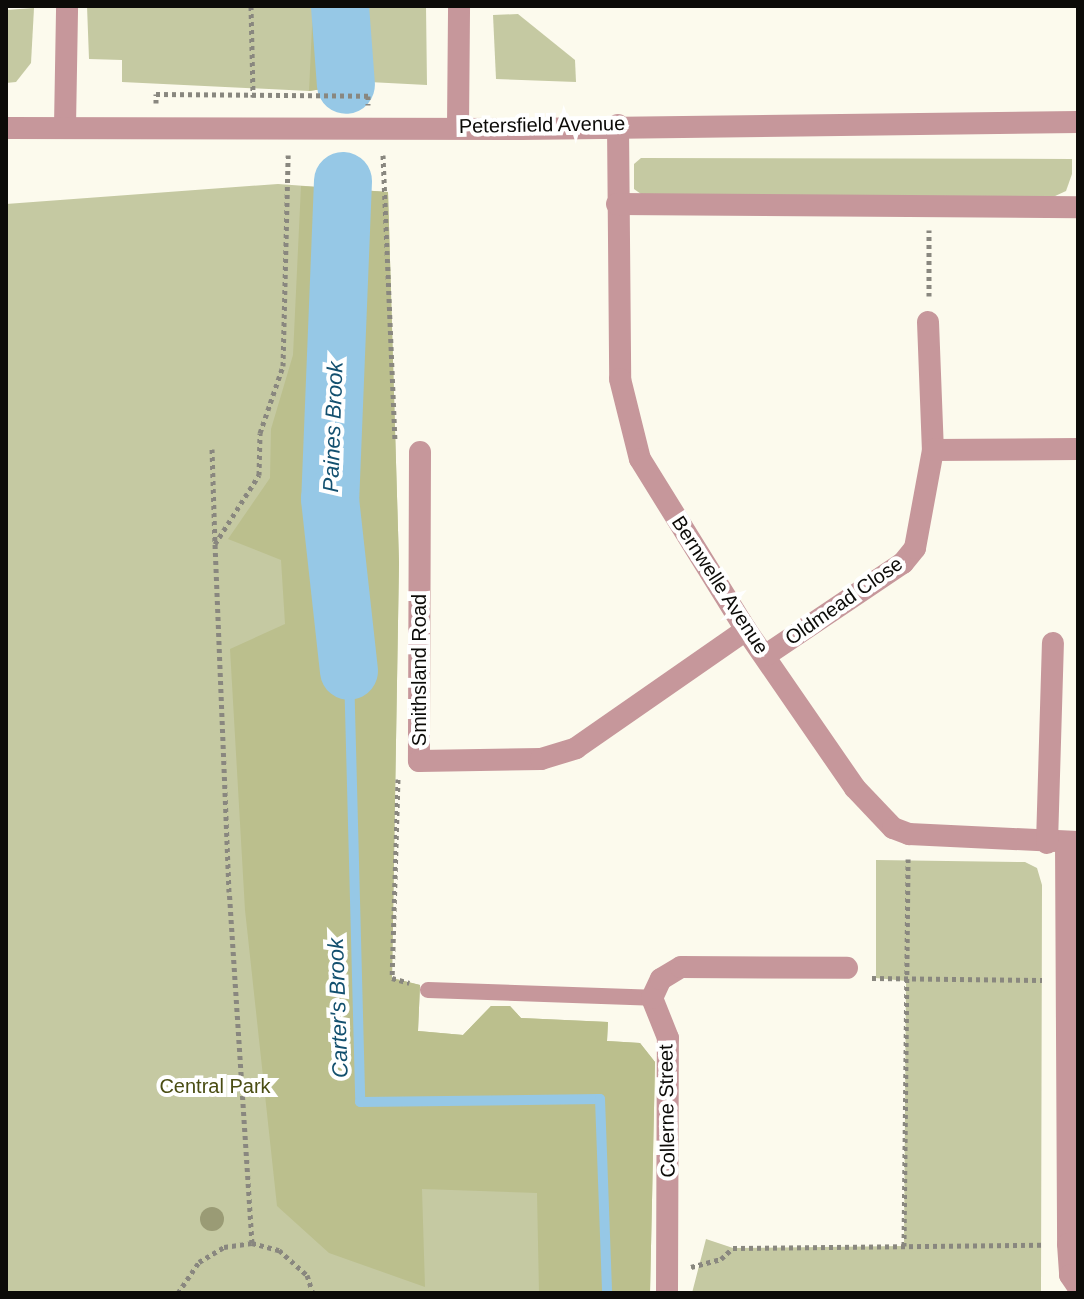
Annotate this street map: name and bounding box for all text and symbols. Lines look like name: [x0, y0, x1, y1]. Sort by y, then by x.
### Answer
street label: Petersfield Avenue: [458, 112, 626, 138]
water label: Paines Brook: [318, 361, 348, 493]
street label: Bernwelle Avenue: [666, 511, 774, 659]
street label: Oldmead Close: [781, 552, 907, 650]
street label: Smithsland Road: [407, 594, 431, 746]
water label: Carter's Brook: [322, 938, 354, 1078]
street label: Collerne Street: [654, 1044, 680, 1178]
park label: Central Park: [159, 1074, 271, 1098]

